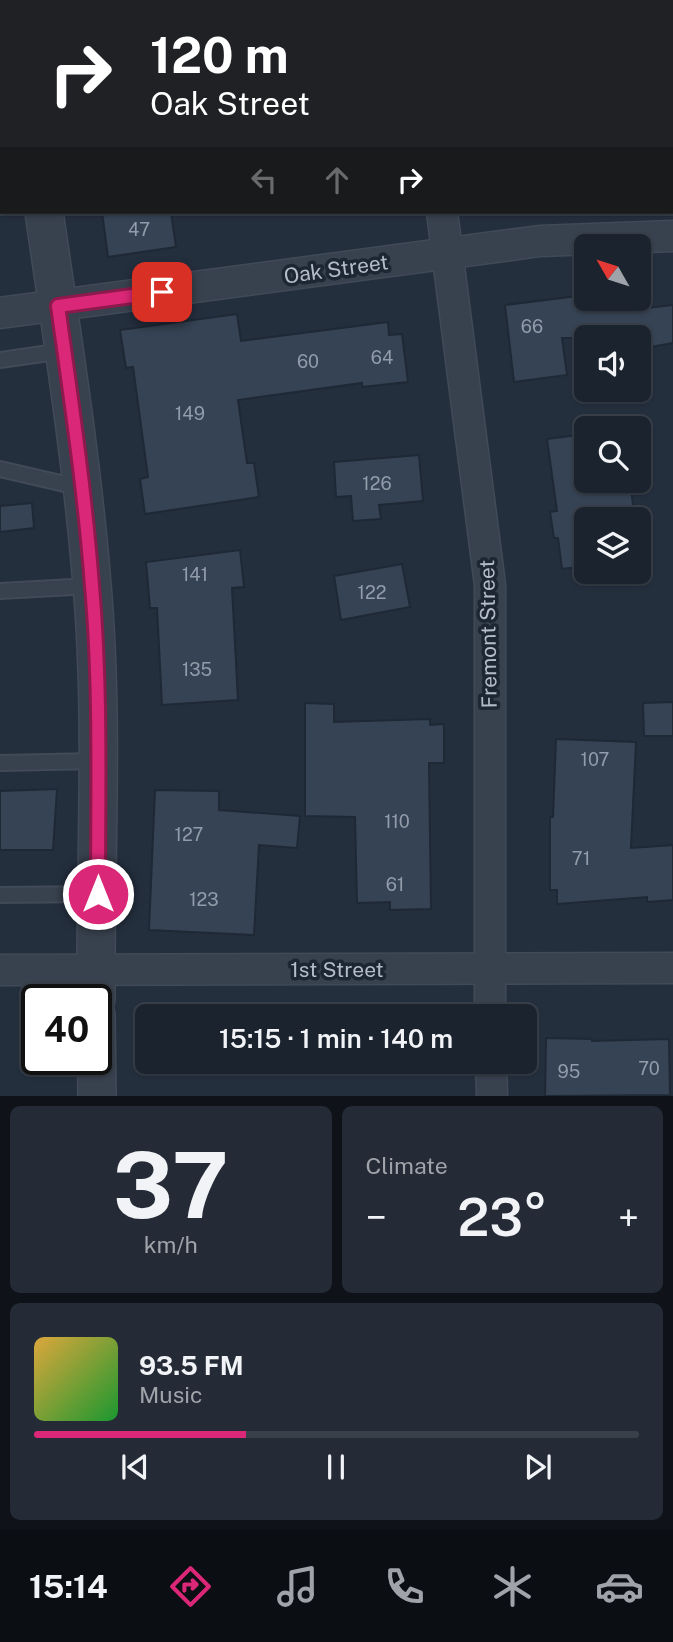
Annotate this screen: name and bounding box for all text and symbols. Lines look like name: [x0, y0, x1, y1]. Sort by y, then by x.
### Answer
text: 120 m: [150, 26, 289, 84]
icon: right: [35, 28, 126, 119]
text: Oak Street: [150, 85, 310, 122]
icon: left: [245, 161, 283, 199]
icon: ahead: [318, 161, 356, 199]
icon: right: [391, 161, 429, 199]
house number: 47: [128, 219, 150, 240]
north arrow: [574, 234, 651, 312]
map controls: [574, 234, 651, 584]
street label: Oak Street: [282, 249, 390, 289]
pin: [132, 262, 192, 322]
icon: arrive: [143, 273, 181, 311]
house number: 66: [521, 316, 543, 337]
button: sound: [574, 325, 651, 402]
house number: 64: [371, 347, 393, 368]
house number: 60: [297, 351, 319, 372]
house number: 149: [175, 403, 205, 424]
button: search: [574, 416, 651, 493]
house number: 126: [362, 473, 392, 494]
button: layers: [574, 507, 651, 584]
street label: Fremont Street: [474, 559, 502, 709]
house number: 141: [182, 564, 208, 585]
house number: 122: [358, 582, 386, 603]
house number: 135: [182, 659, 212, 680]
house number: 107: [581, 749, 609, 770]
house number: 110: [384, 811, 410, 832]
house number: 127: [175, 824, 203, 845]
house number: 71: [572, 848, 590, 869]
position arrow: [61, 857, 135, 931]
house number: 61: [386, 874, 404, 895]
house number: 123: [189, 889, 219, 910]
street label: 1st Street: [290, 957, 384, 982]
speed limit sign: 40: [21, 984, 112, 1075]
text: 15:15 · 1 min · 140 m: [219, 1023, 453, 1054]
house number: 70: [638, 1058, 660, 1079]
house number: 95: [558, 1061, 580, 1082]
text: 37: [113, 1132, 229, 1238]
text: Climate: [366, 1152, 448, 1179]
text: 23°: [457, 1187, 547, 1248]
text: −: [366, 1195, 387, 1240]
text: +: [618, 1195, 639, 1240]
text: km/h: [144, 1231, 198, 1258]
text: 93.5 FM: [139, 1350, 244, 1381]
text: Music: [139, 1381, 203, 1408]
icon: previous: [116, 1448, 154, 1486]
icon: pause: [317, 1448, 355, 1486]
icon: next: [519, 1448, 557, 1486]
icon: directions: [166, 1562, 215, 1611]
icon: music: [273, 1562, 322, 1611]
icon: phone: [380, 1562, 429, 1611]
icon: climate: [488, 1562, 537, 1611]
icon: car: [595, 1562, 644, 1611]
text: 15:14: [29, 1568, 108, 1605]

